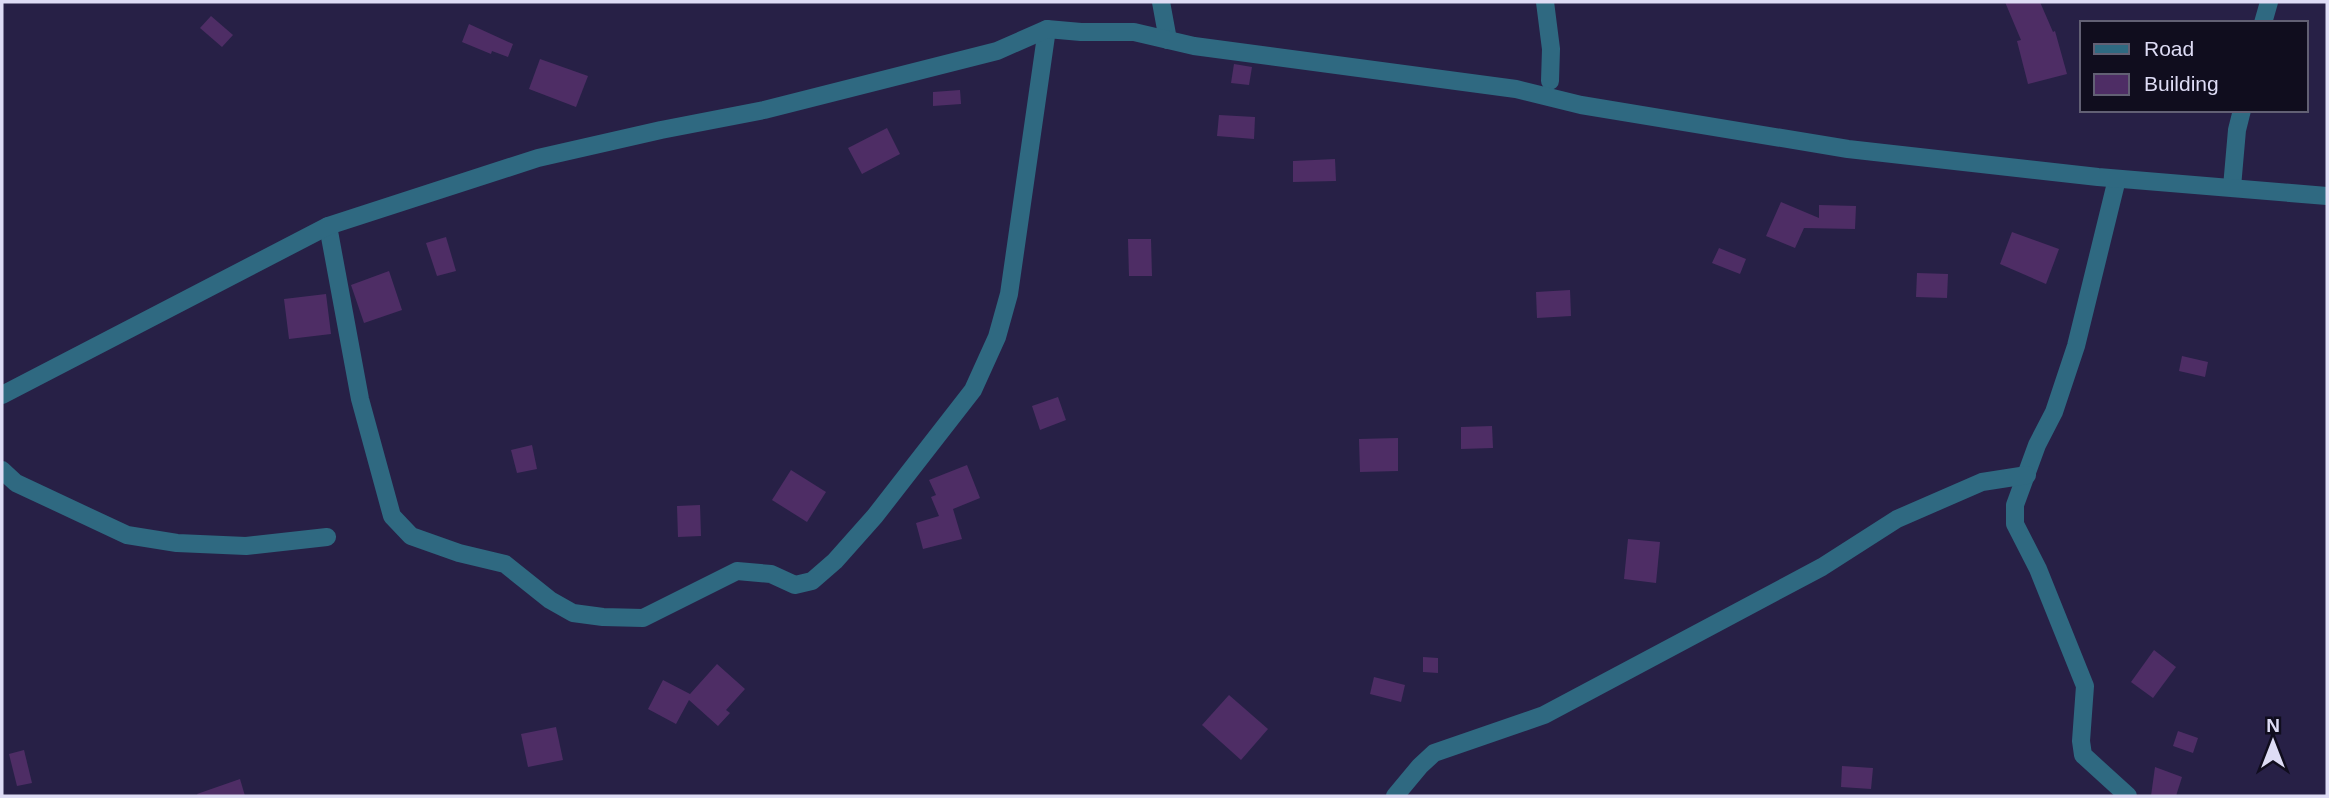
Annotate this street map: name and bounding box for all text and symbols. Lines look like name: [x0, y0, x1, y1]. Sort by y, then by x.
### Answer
legend: [2080, 21, 2308, 112]
text: Road: [2144, 37, 2194, 60]
text: Building: [2144, 72, 2219, 95]
north arrow: [2238, 707, 2308, 777]
text: N: [2266, 715, 2280, 736]

